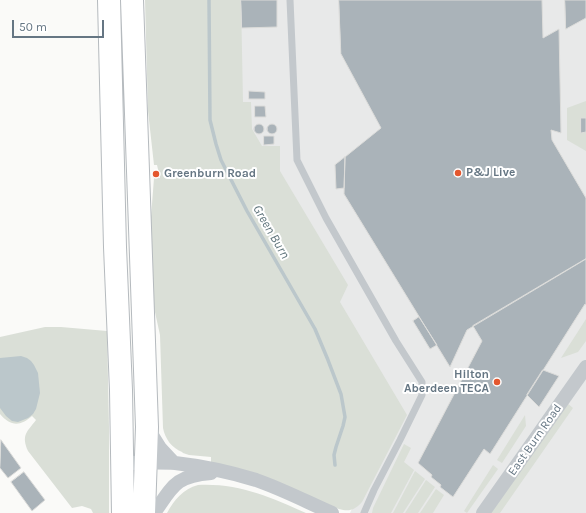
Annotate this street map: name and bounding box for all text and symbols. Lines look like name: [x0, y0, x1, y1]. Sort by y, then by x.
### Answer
scale bar: [14, 12, 106, 38]
text: 50 m: [19, 20, 47, 34]
place label: P&J Live: [466, 166, 515, 180]
place label: Greenburn Road: [164, 167, 256, 181]
marker: P&J Live: [453, 168, 463, 178]
marker: Greenburn Road: [151, 169, 161, 179]
water label: Green Burn: [249, 202, 293, 262]
place label: Hilton Aberdeen TECA: [404, 368, 489, 396]
marker: Hilton Aberdeen TECA: [492, 377, 502, 387]
street label: East Burn Road: [505, 402, 565, 478]

